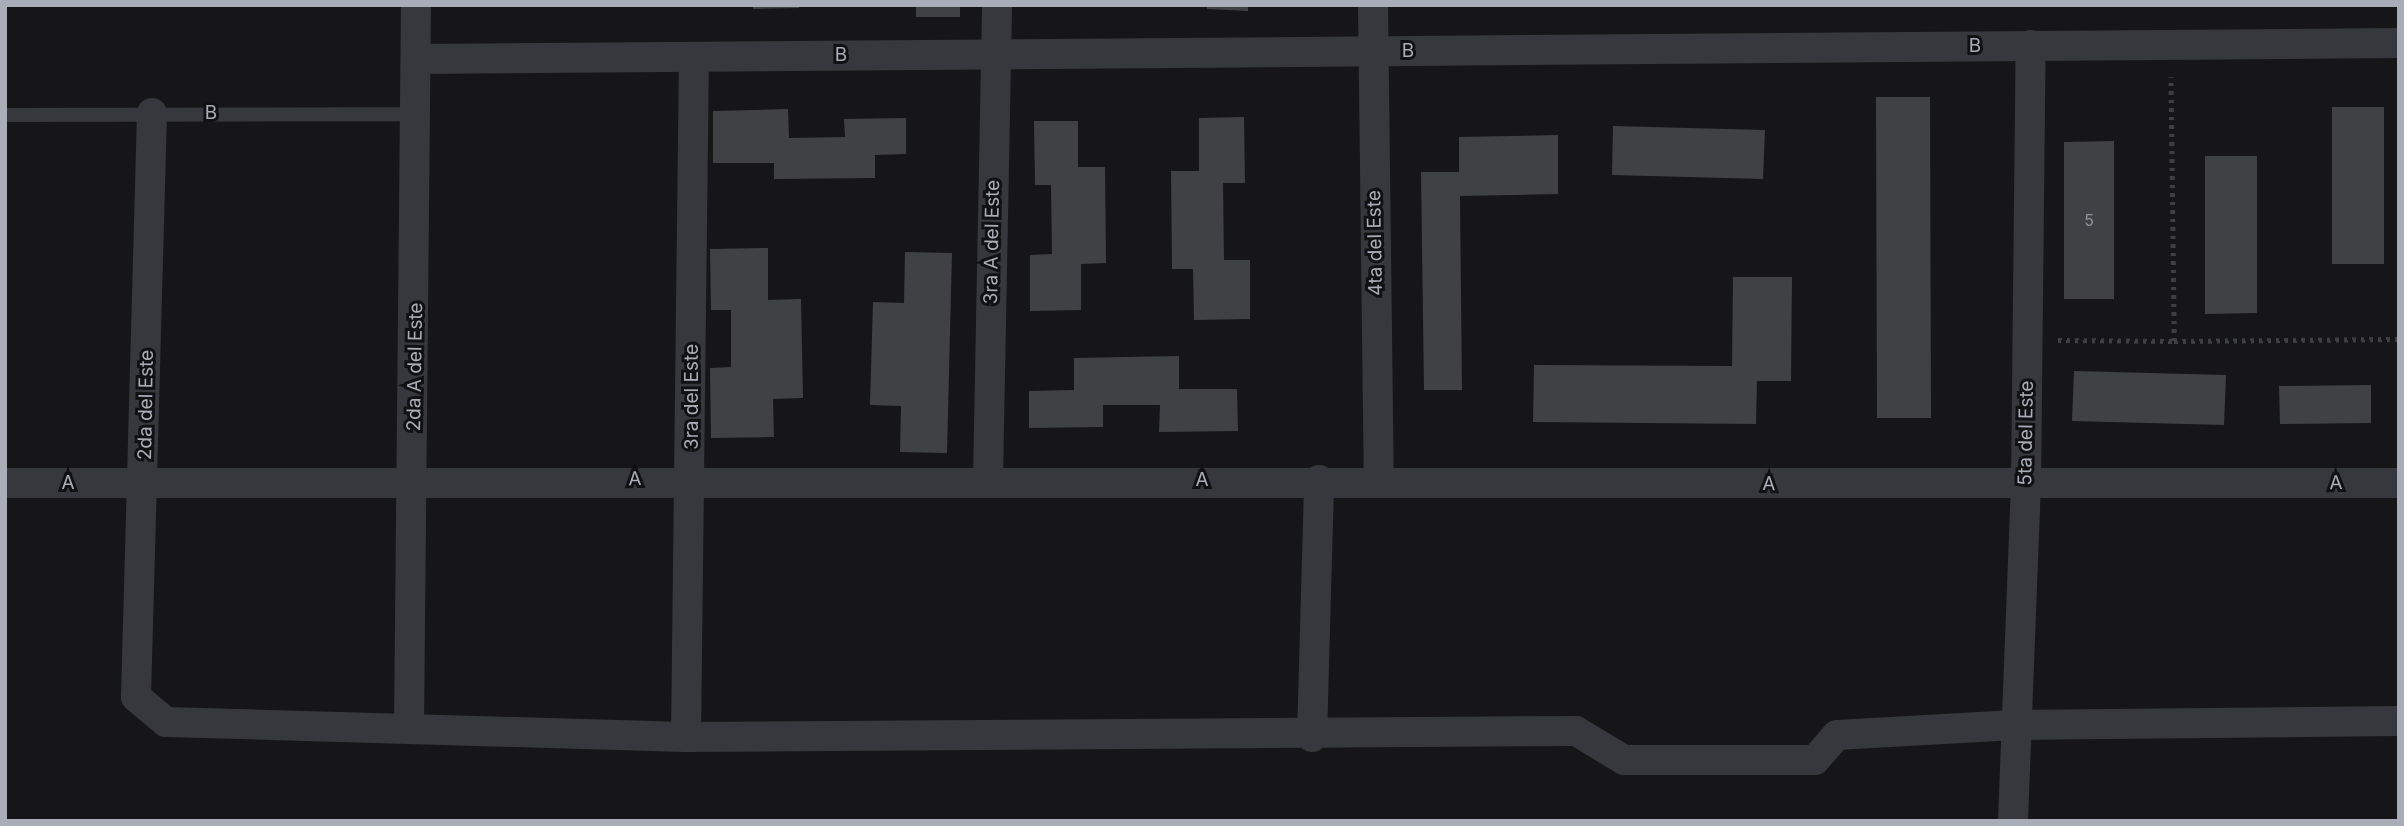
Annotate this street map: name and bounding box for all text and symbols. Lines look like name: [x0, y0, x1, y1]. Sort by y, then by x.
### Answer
street label: B: [1969, 35, 1981, 57]
street label: B: [1402, 40, 1414, 62]
street label: B: [835, 44, 847, 66]
street label: B: [205, 102, 217, 124]
street label: 3ra A del Este: [980, 180, 1004, 304]
street label: 4ta del Este: [1363, 190, 1387, 296]
house number: 5: [2084, 210, 2094, 230]
street label: 2da A del Este: [402, 302, 428, 432]
street label: 3ra del Este: [681, 344, 703, 450]
street label: 2da del Este: [134, 350, 158, 460]
street label: 5ta del Este: [2014, 380, 2038, 486]
street label: A: [628, 467, 642, 491]
street label: A: [1195, 469, 1209, 491]
street label: A: [2329, 471, 2343, 495]
street label: A: [61, 472, 75, 494]
street label: A: [1762, 472, 1776, 496]

